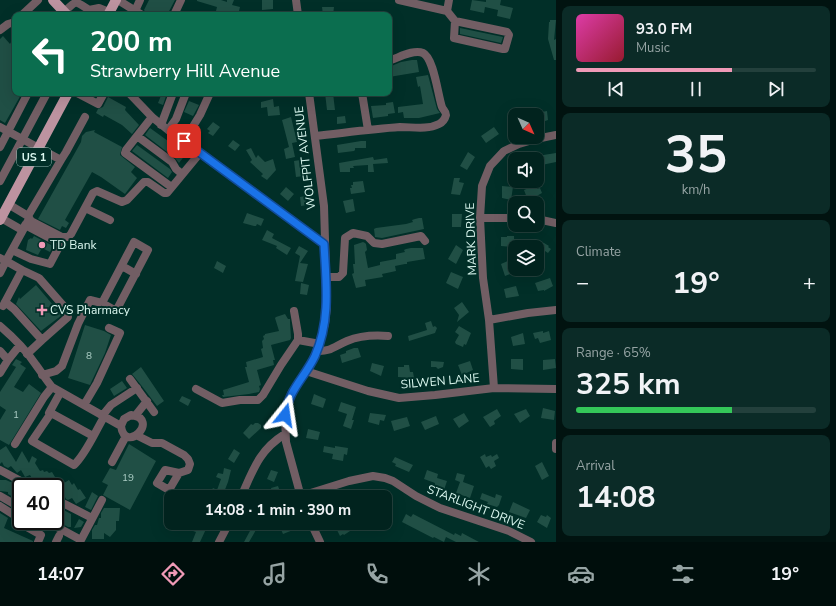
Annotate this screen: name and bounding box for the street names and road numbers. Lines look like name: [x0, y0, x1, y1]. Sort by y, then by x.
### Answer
street label: WOLFPIT AVENUE: [291, 105, 319, 211]
road number: US 1: [17, 148, 51, 166]
street label: MARK DRIVE: [462, 202, 480, 276]
street label: SILWEN LANE: [400, 370, 480, 392]
street label: STARLIGHT DRIVE: [425, 481, 527, 533]

